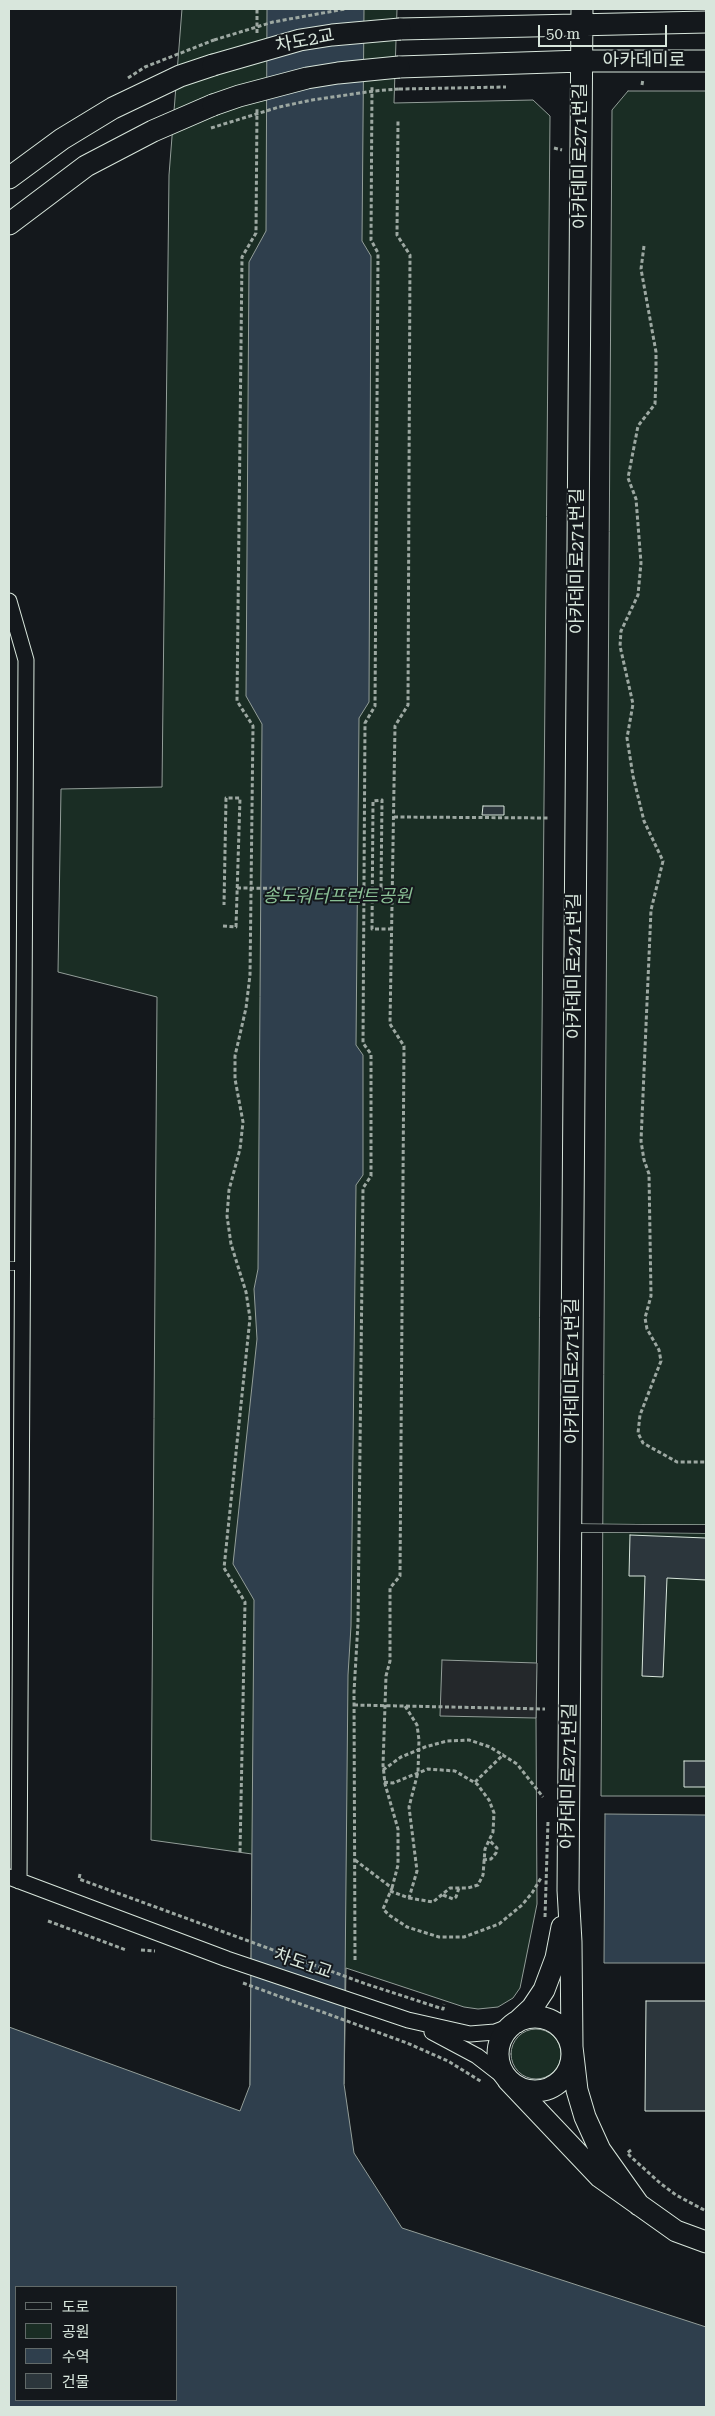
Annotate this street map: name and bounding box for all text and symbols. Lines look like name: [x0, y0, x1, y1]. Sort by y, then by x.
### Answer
scale bar: [540, 15, 669, 47]
street label: 차도2교: [274, 25, 336, 57]
text: 50 m: [546, 25, 580, 43]
street label: 아카데미로: [603, 50, 685, 72]
street label: 아카데미로271번길: [570, 83, 592, 229]
street label: 아카데미로271번길: [567, 488, 589, 634]
park label: 송도워터프런트공원: [262, 886, 412, 908]
street label: 아카데미로271번길: [564, 893, 586, 1039]
street label: 아카데미로271번길: [562, 1298, 584, 1444]
street label: 아카데미로271번길: [557, 1703, 581, 1849]
street label: 차도1교: [271, 1944, 335, 1984]
legend: [15, 2286, 178, 2401]
text: 도로: [62, 2298, 90, 2316]
text: 공원: [62, 2323, 90, 2341]
text: 수역: [62, 2348, 90, 2366]
text: 건물: [62, 2373, 90, 2391]

